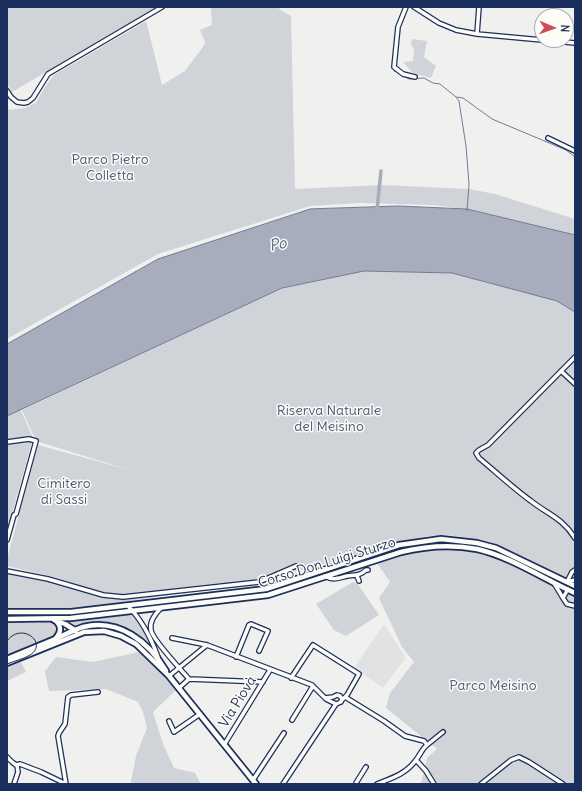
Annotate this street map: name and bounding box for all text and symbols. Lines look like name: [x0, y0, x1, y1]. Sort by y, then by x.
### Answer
north arrow: [534, 8, 574, 48]
text: N: [558, 24, 572, 32]
park label: Parco Pietro Colletta: [71, 152, 149, 184]
water label: Po: [268, 234, 288, 256]
park label: Riserva Naturale del Meisino: [277, 403, 381, 436]
park label: Cimitero di Sassi: [37, 476, 91, 508]
street label: Corso Don Luigi Sturzo: [256, 534, 398, 592]
street label: Via Piovà: [216, 673, 260, 731]
park label: Parco Meisino: [449, 678, 537, 694]

